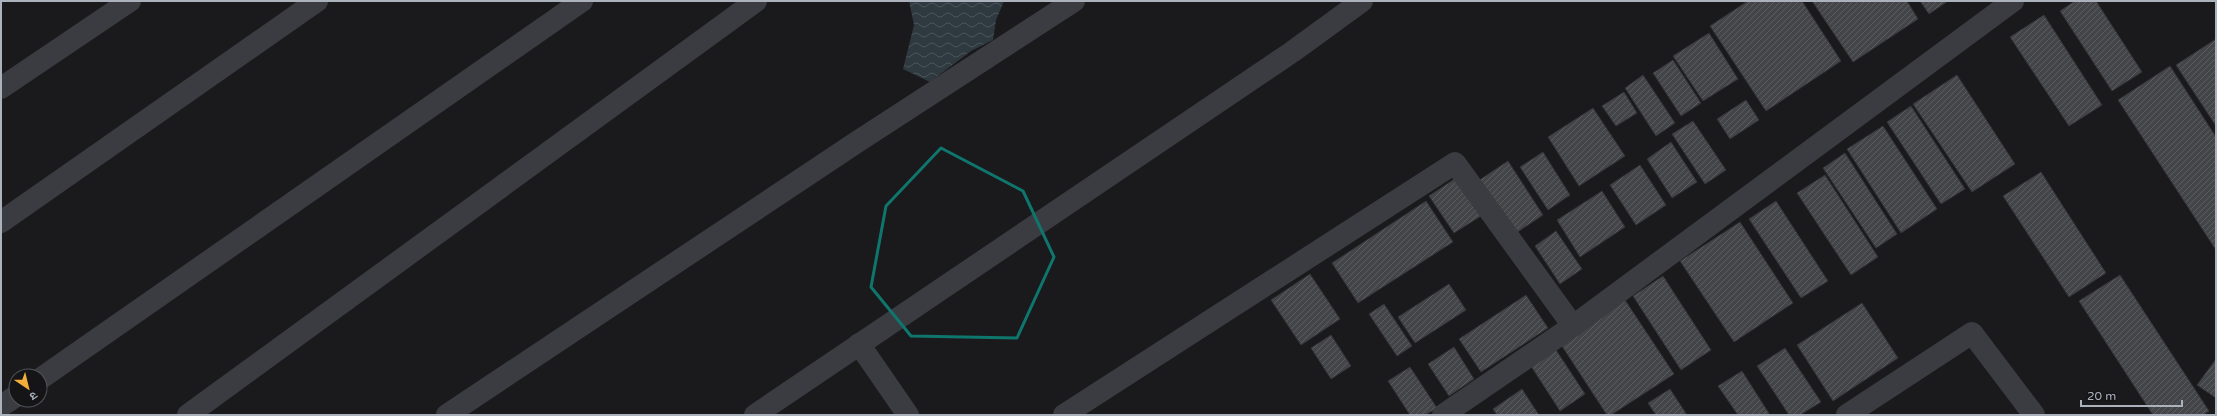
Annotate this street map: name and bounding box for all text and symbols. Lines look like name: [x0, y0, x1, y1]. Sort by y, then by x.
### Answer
north arrow: [8, 368, 48, 408]
scale bar: [2081, 382, 2182, 408]
text: उ: [27, 389, 40, 403]
text: 20 m: [2087, 389, 2116, 403]

